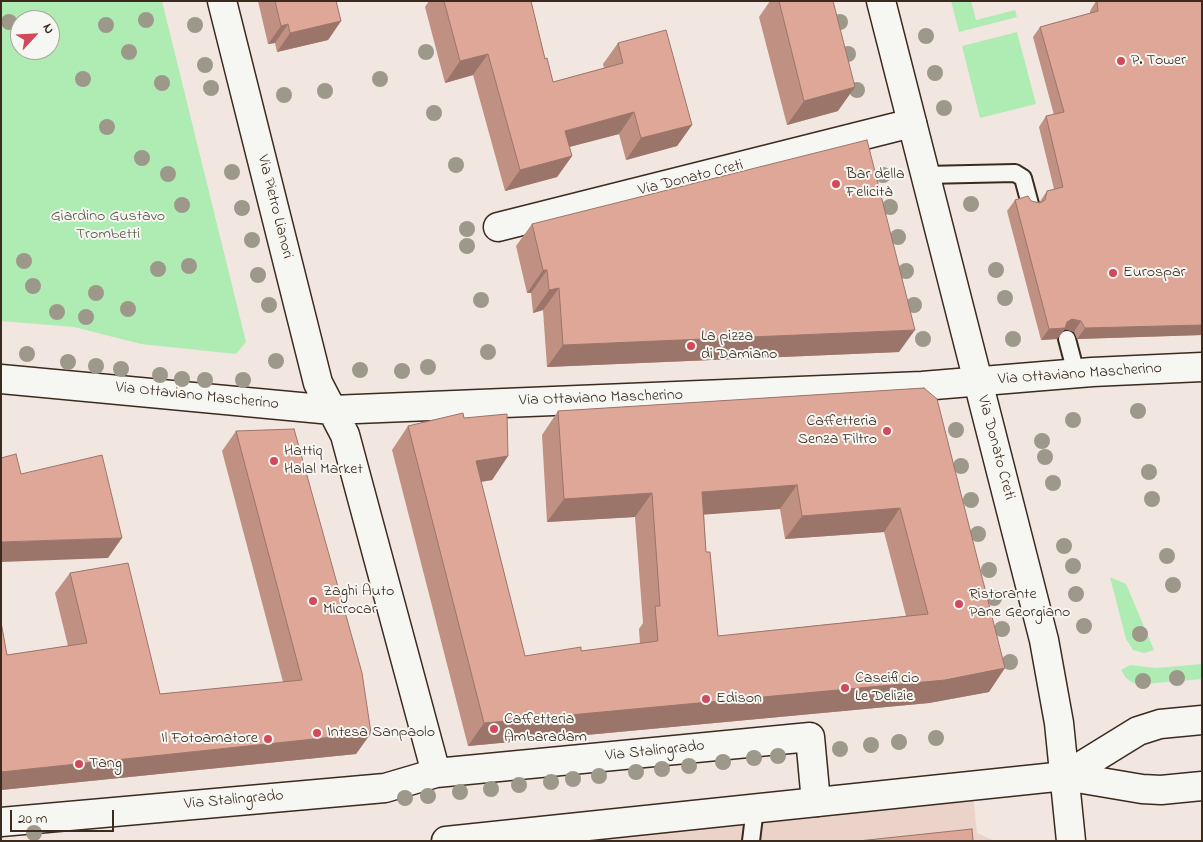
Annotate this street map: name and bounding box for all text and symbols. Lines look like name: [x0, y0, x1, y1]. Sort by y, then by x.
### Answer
north arrow: [10, 10, 60, 60]
text: N: [37, 20, 60, 38]
place label: P. Tower: [1131, 51, 1186, 71]
marker: P. Tower: [1115, 55, 1127, 67]
street label: Via Pietro Lianori: [252, 153, 296, 261]
street label: Via Donato Creti: [637, 157, 745, 201]
place label: Bar della Felicità: [846, 165, 905, 203]
marker: Bar della Felicità: [830, 178, 842, 190]
park label: Giardino Gustavo Trombetti: [51, 207, 165, 245]
place label: Eurospar: [1123, 263, 1186, 283]
marker: Eurospar: [1107, 267, 1119, 279]
place label: La pizza di Damiano: [701, 327, 777, 365]
marker: La pizza di Damiano: [685, 340, 697, 352]
street label: Via Ottaviano Mascherino: [997, 360, 1163, 390]
street label: Via Ottaviano Mascherino: [114, 379, 280, 415]
street label: Via Ottaviano Mascherino: [519, 387, 683, 411]
street label: Via Donato Creti: [972, 394, 1018, 502]
place label: Caffetteria Senza Filtro: [798, 412, 877, 450]
marker: Caffetteria Senza Filtro: [881, 425, 893, 437]
place label: Hattiq Halal Market: [284, 442, 363, 480]
marker: Hattiq Halal Market: [268, 455, 280, 467]
place label: Zaghi Auto Microcar: [323, 582, 394, 620]
place label: Ristorante Pane Georgiano: [969, 585, 1070, 623]
marker: Zaghi Auto Microcar: [307, 595, 319, 607]
marker: Ristorante Pane Georgiano: [953, 598, 965, 610]
place label: Caseificio Le Delizie: [855, 669, 919, 707]
marker: Caseificio Le Delizie: [839, 682, 851, 694]
place label: Edison: [716, 689, 762, 709]
marker: Edison: [700, 693, 712, 705]
place label: Caffetteria Ambaradam: [504, 710, 587, 748]
place label: Intesa Sanpaolo: [327, 723, 435, 743]
marker: Caffetteria Ambaradam: [488, 723, 500, 735]
marker: Intesa Sanpaolo: [311, 727, 323, 739]
place label: Il Fotoamatore: [161, 729, 258, 749]
marker: Il Fotoamatore: [262, 733, 274, 745]
street label: Via Stalingrado: [604, 737, 706, 767]
place label: Tang: [89, 754, 122, 774]
marker: Tang: [73, 758, 85, 770]
street label: Via Stalingrado: [184, 787, 284, 815]
scale bar: [12, 800, 116, 832]
text: 20 m: [18, 808, 47, 830]

